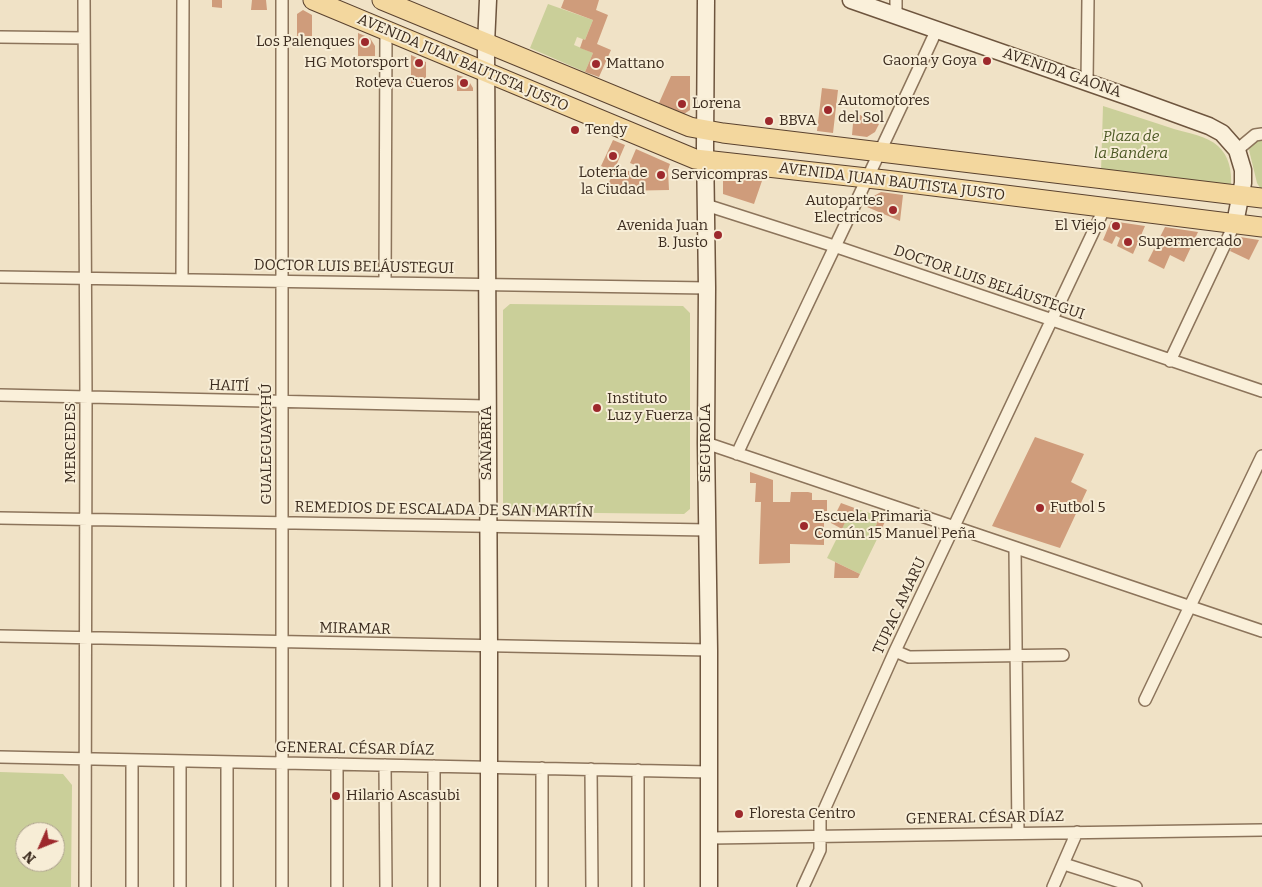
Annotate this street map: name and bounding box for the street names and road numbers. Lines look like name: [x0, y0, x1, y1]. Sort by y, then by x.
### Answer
street label: AVENIDA JUAN BAUTISTA JUSTO: [355, 10, 571, 116]
street label: AVENIDA GAONA: [1000, 44, 1124, 102]
street label: AVENIDA JUAN BAUTISTA JUSTO: [778, 159, 1006, 205]
street label: DOCTOR LUIS BELÁUSTEGUI: [891, 242, 1087, 324]
street label: DOCTOR LUIS BELÁUSTEGUI: [254, 256, 454, 278]
street label: HAITÍ: [209, 376, 249, 396]
street label: GUALEGUAYCHÚ: [258, 383, 276, 505]
street label: MERCEDES: [62, 403, 80, 483]
street label: SEGUROLA: [697, 403, 715, 483]
street label: SANABRIA: [478, 406, 496, 480]
street label: REMEDIOS DE ESCALADA DE SAN MARTÍN: [295, 498, 593, 522]
street label: TUPAC AMARU: [870, 555, 930, 657]
street label: MIRAMAR: [319, 619, 391, 639]
street label: GENERAL CÉSAR DÍAZ: [276, 739, 434, 759]
street label: GENERAL CÉSAR DÍAZ: [906, 808, 1064, 828]

